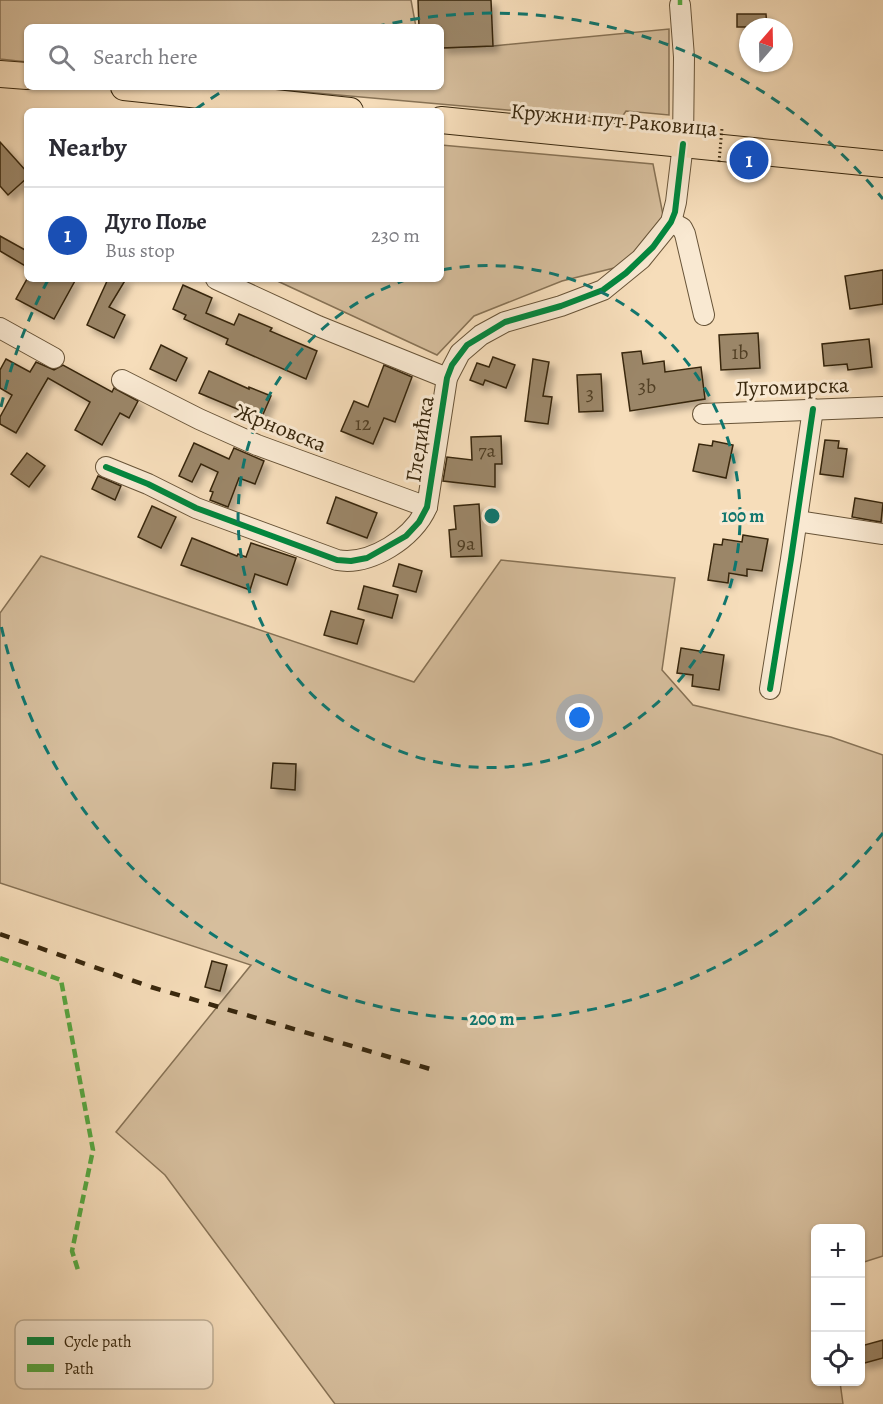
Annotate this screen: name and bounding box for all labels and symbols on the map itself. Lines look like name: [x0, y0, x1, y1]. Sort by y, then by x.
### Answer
north arrow: [739, 18, 793, 72]
street label: Кружни пут Раковица: [509, 96, 719, 144]
pin: 1: [730, 138, 768, 182]
house number: 1b: [732, 339, 749, 366]
street label: Лугомирска: [735, 370, 850, 404]
house number: 3b: [638, 373, 656, 400]
house number: 3: [586, 380, 594, 407]
street label: Гледићка: [398, 393, 442, 485]
street label: Жрновска: [230, 396, 332, 460]
house number: 12: [355, 410, 372, 437]
house number: 7a: [478, 437, 497, 464]
text: 100 m: [722, 504, 764, 528]
centre of rings: [482, 506, 502, 526]
house number: 9a: [457, 530, 476, 557]
your location: [565, 703, 594, 732]
text: 200 m: [469, 1007, 515, 1031]
legend: [15, 1320, 213, 1389]
text: Cycle path: [64, 1331, 132, 1353]
text: Path: [64, 1358, 94, 1380]

